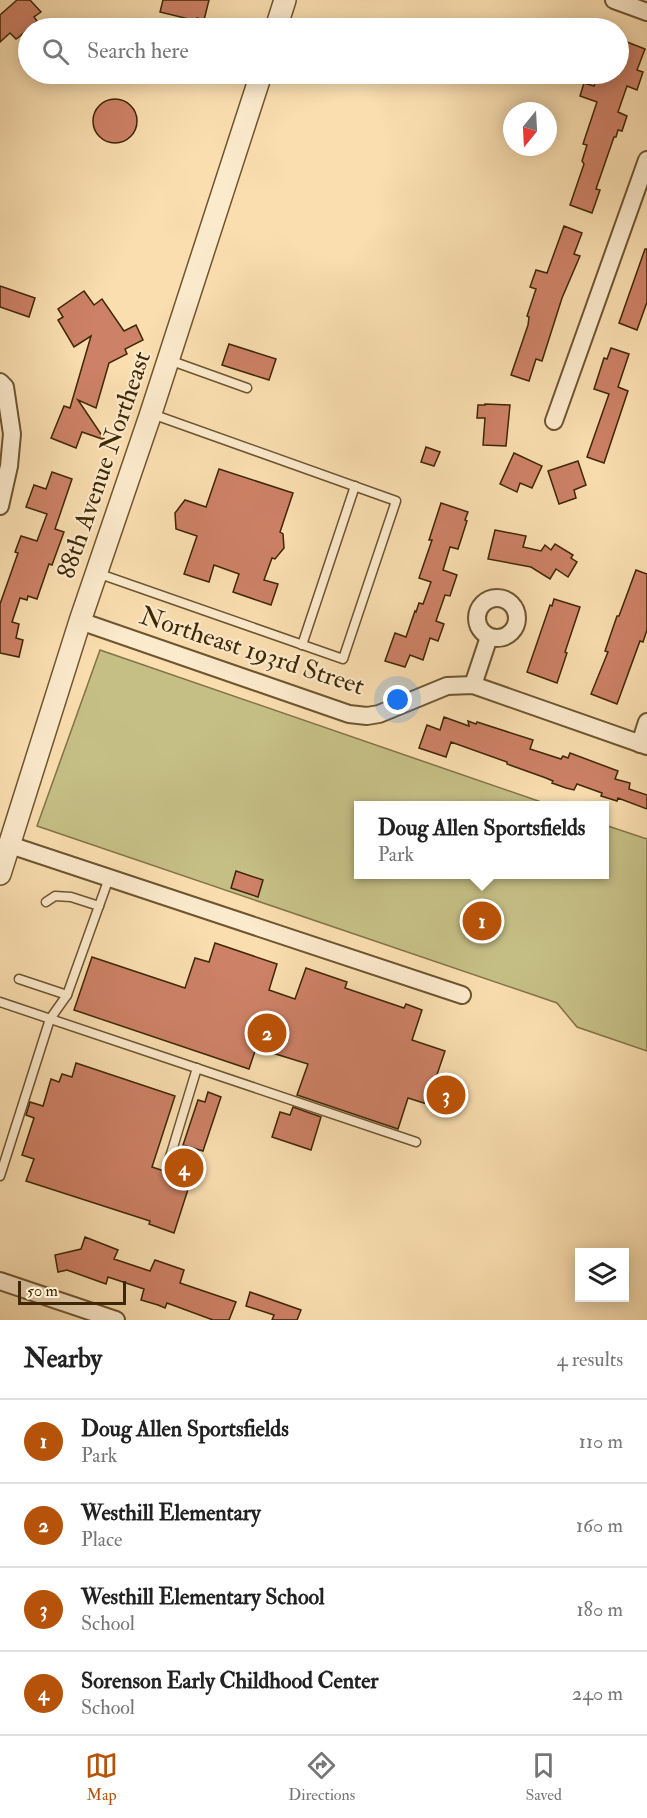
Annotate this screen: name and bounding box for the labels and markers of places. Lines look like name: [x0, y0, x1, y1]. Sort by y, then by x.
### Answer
pin: 1: [462, 898, 502, 944]
pin: 2: [248, 1010, 286, 1056]
pin: 3: [426, 1072, 466, 1118]
pin: 4: [164, 1146, 204, 1190]

